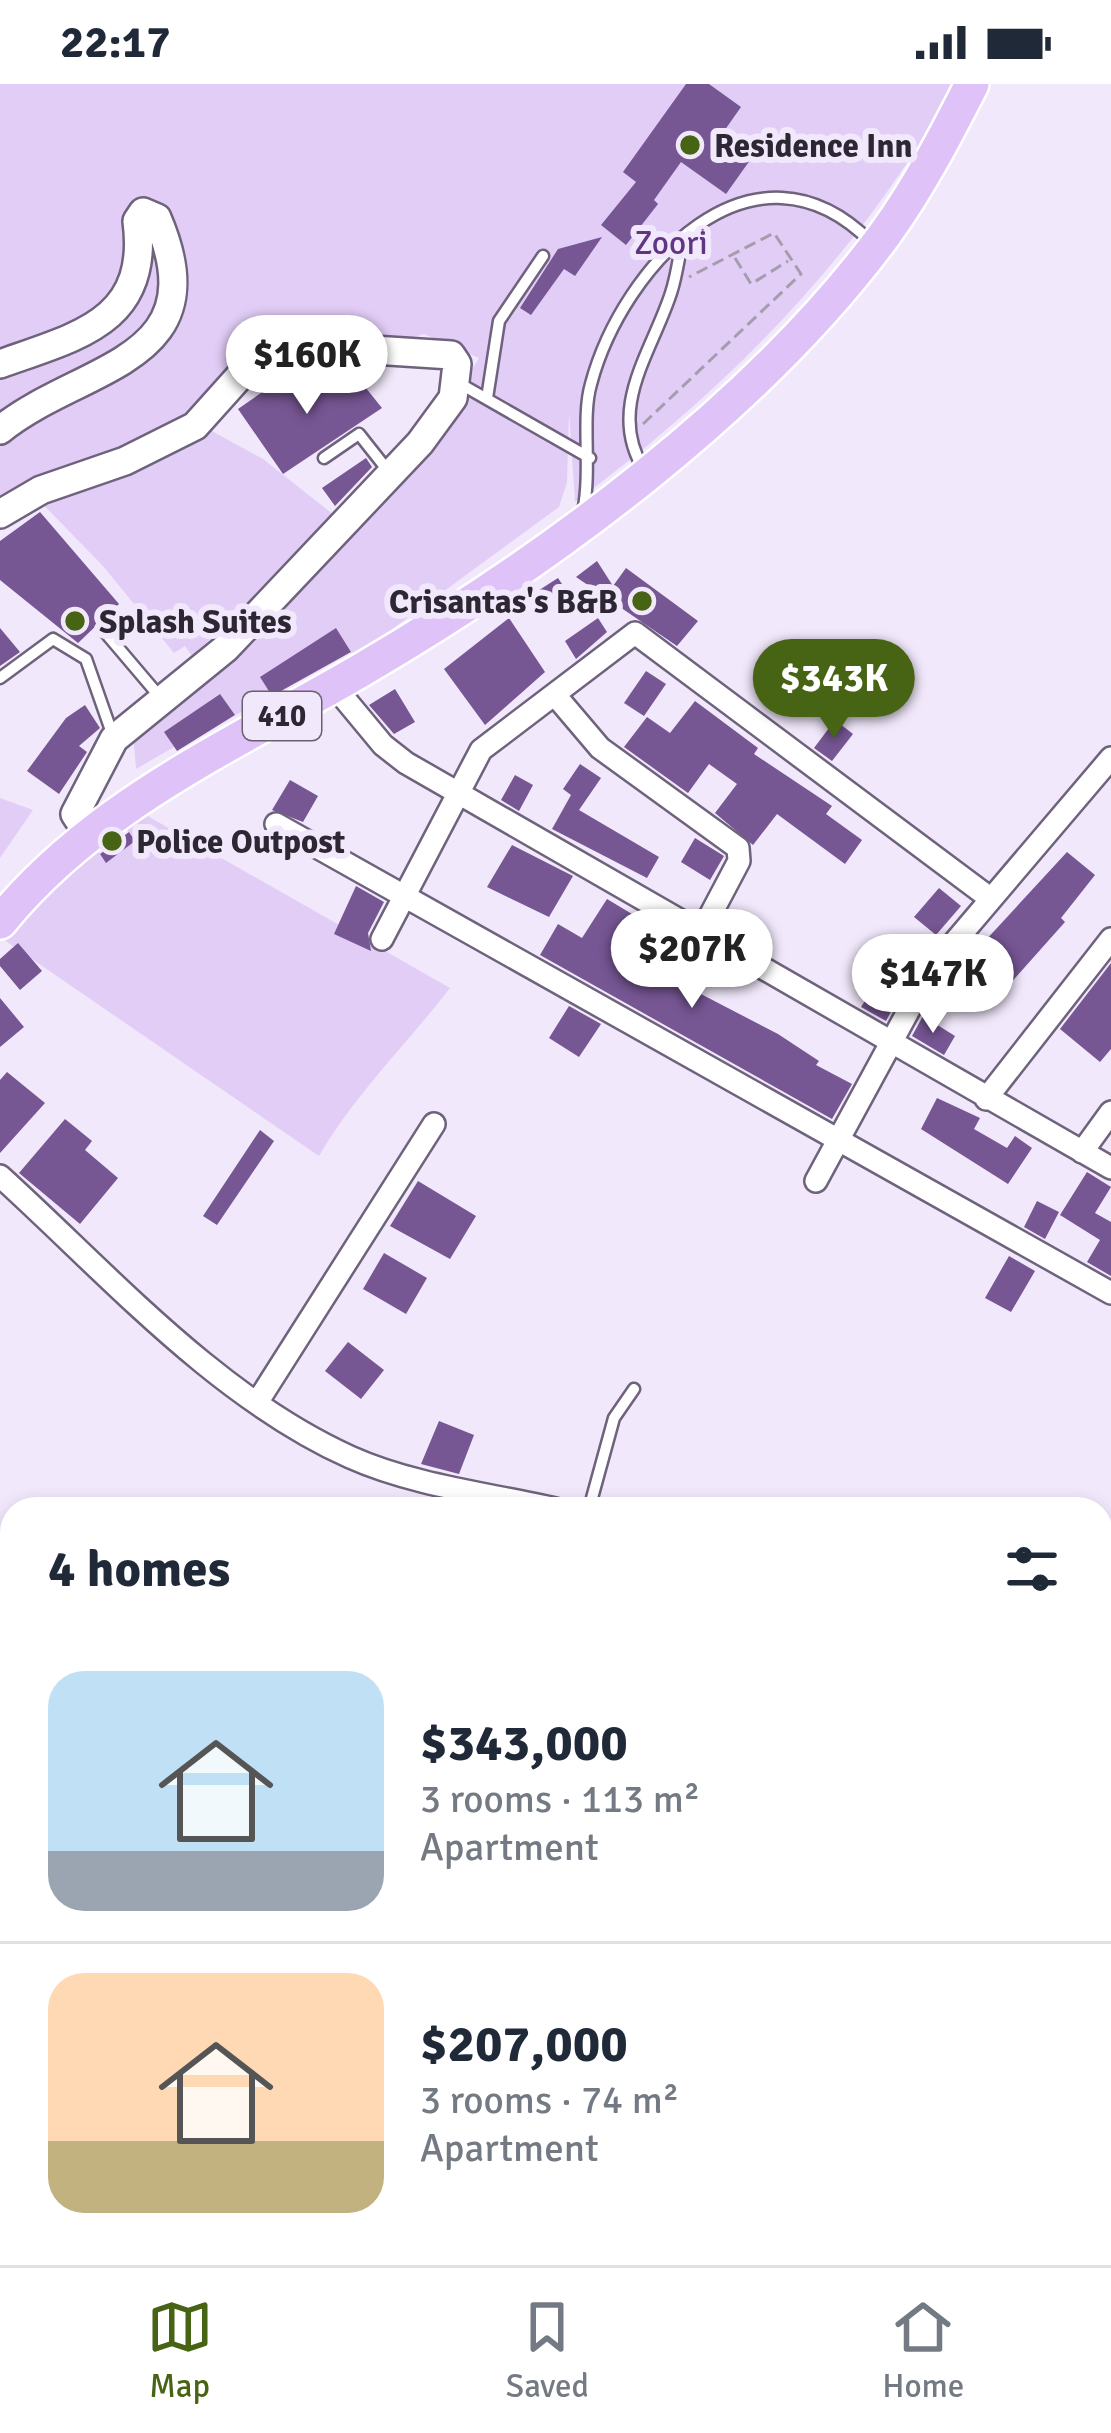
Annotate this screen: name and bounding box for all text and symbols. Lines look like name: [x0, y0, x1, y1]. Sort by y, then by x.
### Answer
text: 22:17: [60, 15, 170, 70]
place label: Residence Inn: [714, 126, 913, 167]
marker: Residence Inn: [677, 132, 703, 158]
park label: Zoori: [634, 223, 708, 264]
pin: $160K: [223, 315, 391, 417]
text: $160K: [253, 330, 361, 378]
place label: Crisantas's B&B: [389, 582, 618, 623]
marker: Crisantas's B&B: [629, 588, 655, 614]
place label: Splash Suites: [99, 602, 292, 643]
marker: Splash Suites: [62, 608, 88, 634]
pin: $343K: [750, 639, 918, 741]
text: $343K: [780, 654, 888, 702]
road number: 410: [243, 692, 321, 740]
place label: Police Outpost: [136, 822, 345, 863]
marker: Police Outpost: [99, 828, 125, 854]
pin: $207K: [608, 909, 776, 1011]
text: $207K: [638, 924, 746, 972]
pin: $147K: [849, 934, 1017, 1036]
text: $147K: [879, 949, 987, 997]
icon: filters: [999, 1536, 1065, 1602]
text: 4 homes: [48, 1538, 230, 1601]
text: $343,000: [420, 1712, 628, 1775]
icon: home: [144, 1719, 288, 1863]
text: 3 rooms · 113 m²: [420, 1775, 700, 1823]
text: Apartment: [420, 1823, 599, 1871]
text: $207,000: [420, 2013, 628, 2076]
icon: home: [144, 2021, 288, 2165]
text: 3 rooms · 74 m²: [420, 2076, 679, 2124]
text: Apartment: [420, 2124, 599, 2172]
tab: Map: [147, 2294, 213, 2407]
tab: Saved: [506, 2294, 589, 2407]
tab: Home: [882, 2294, 964, 2407]

